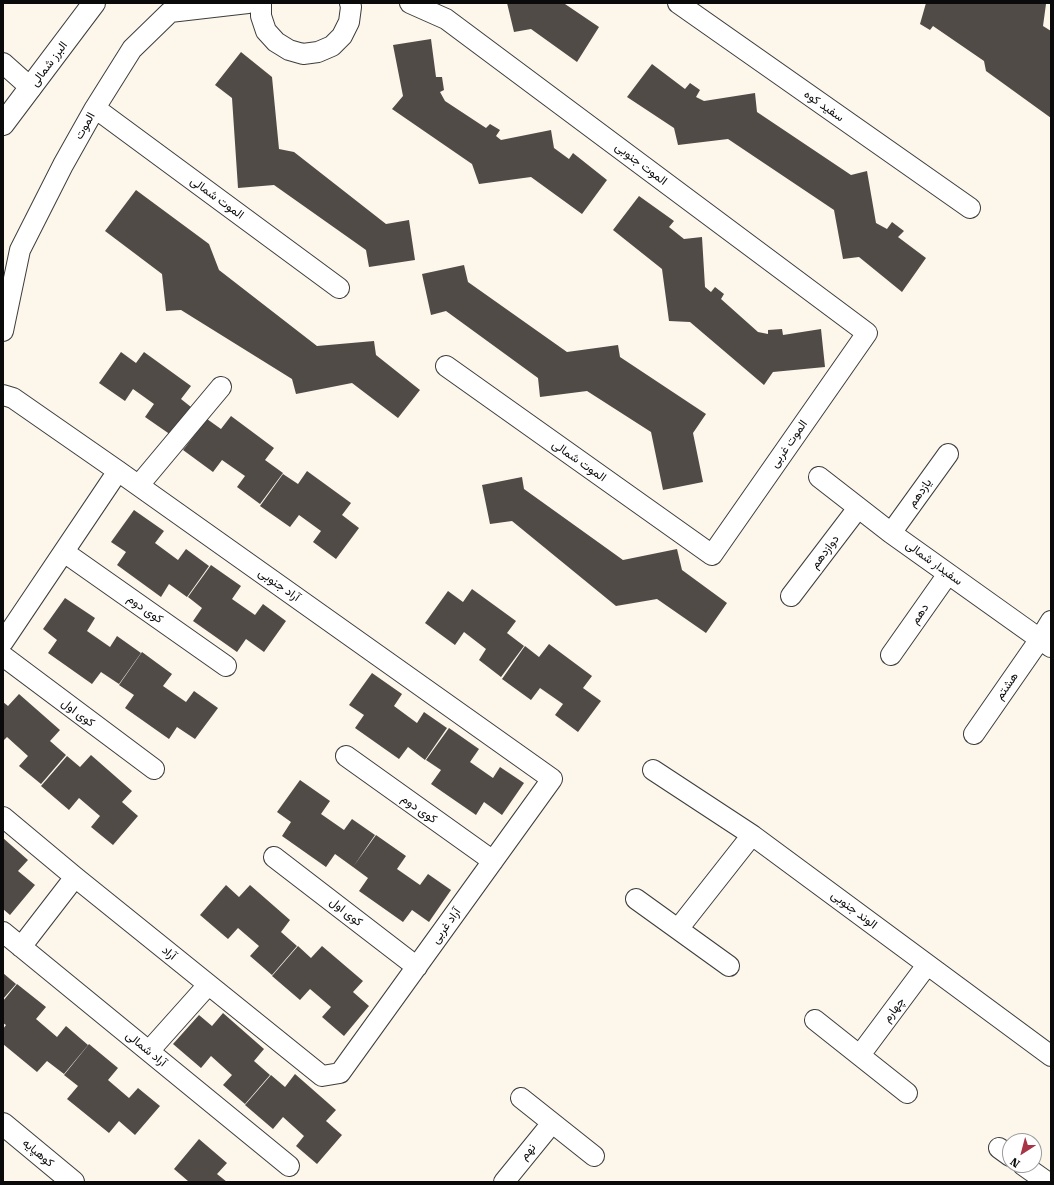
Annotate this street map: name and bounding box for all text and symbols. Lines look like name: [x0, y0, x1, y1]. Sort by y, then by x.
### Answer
street label: البرز شمالی: [27, 39, 71, 89]
street label: سفید کوه: [801, 87, 847, 125]
street label: الموت: [72, 110, 98, 142]
street label: الموت جنوبی: [612, 140, 670, 188]
street label: الموت شمالی: [187, 174, 247, 222]
street label: الموت غربی: [767, 417, 811, 471]
street label: الموت شمالی: [549, 437, 609, 485]
street label: یازدهم: [905, 476, 935, 510]
street label: دوازدهم: [808, 532, 842, 572]
street label: سفیدار شمالی: [903, 538, 965, 588]
street label: آراد جنوبی: [255, 565, 303, 605]
street label: کوی دوم: [124, 592, 166, 626]
street label: دهم: [908, 601, 932, 627]
street label: هشتم: [992, 669, 1022, 703]
street label: کوی اول: [59, 696, 97, 730]
street label: کوی دوم: [398, 792, 440, 826]
street label: الوند جنوبی: [828, 888, 880, 932]
street label: کوی اول: [327, 895, 365, 929]
street label: آراد غربی: [428, 905, 464, 947]
street label: آراد: [159, 943, 179, 963]
street label: چهارم: [880, 995, 908, 1025]
street label: آراد شمالی: [123, 1028, 169, 1070]
north arrow: [1002, 1133, 1042, 1173]
street label: کوهپایه: [19, 1136, 57, 1170]
street label: نهم: [517, 1141, 539, 1163]
text: N: [1008, 1155, 1022, 1170]

